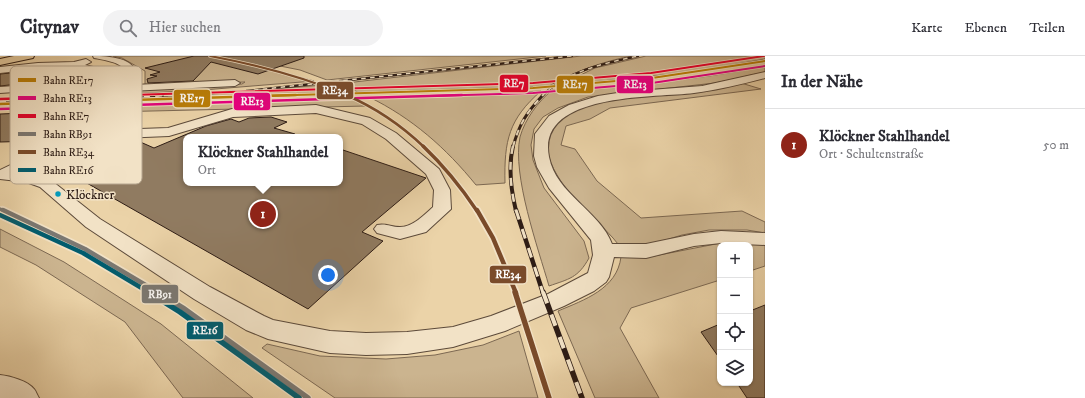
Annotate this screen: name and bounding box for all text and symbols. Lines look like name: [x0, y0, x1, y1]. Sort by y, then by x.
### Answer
search box: [103, 10, 383, 46]
text: Citynav: [20, 16, 79, 39]
icon: search: [117, 17, 139, 39]
text: Hier suchen: [149, 18, 221, 37]
text: Karte: [911, 19, 942, 37]
text: Ebenen: [964, 19, 1007, 37]
text: Teilen: [1029, 19, 1065, 37]
legend: [10, 66, 142, 184]
text: In der Nähe: [781, 71, 863, 93]
text: Bahn RE17: [43, 74, 94, 88]
line badge: RE7: [499, 74, 529, 93]
line badge: RE17: [556, 75, 594, 94]
line badge: RE13: [616, 75, 654, 94]
text: RE7: [504, 77, 525, 91]
text: RE17: [563, 78, 588, 92]
text: RE13: [623, 78, 647, 92]
line badge: RE34: [316, 81, 354, 100]
text: RE34: [322, 84, 348, 98]
line badge: RE17: [173, 89, 211, 108]
text: Bahn RE13: [43, 92, 92, 106]
text: RE17: [180, 92, 205, 106]
line badge: RE13: [233, 92, 271, 111]
text: RE13: [240, 95, 264, 109]
text: Bahn RE7: [43, 110, 90, 124]
text: Klöckner Stahlhandel: [819, 127, 950, 146]
text: Bahn RB91: [43, 128, 92, 142]
popup: [183, 134, 343, 186]
text: 1: [792, 137, 796, 153]
text: 50 m: [1043, 137, 1069, 153]
text: Klöckner Stahlhandel: [198, 143, 328, 162]
text: Bahn RE34: [43, 146, 95, 160]
text: Ort · Schultenstraße: [819, 146, 924, 162]
text: Ort: [198, 162, 216, 178]
text: Bahn RE16: [43, 164, 95, 178]
place label: Klöckner: [66, 187, 114, 203]
marker: Klöckner: [53, 189, 63, 199]
pin: 1: [250, 199, 276, 229]
map controls: [717, 242, 753, 386]
button: +: [717, 242, 753, 278]
your location: [318, 265, 338, 285]
line badge: RE34: [489, 265, 527, 284]
text: RE34: [495, 268, 521, 282]
button: −: [717, 278, 753, 314]
line badge: RB91: [141, 284, 179, 304]
text: RB91: [148, 288, 172, 302]
button: locate: [717, 314, 753, 350]
line badge: RE16: [186, 321, 224, 340]
text: RE16: [193, 324, 219, 338]
button: layers: [717, 350, 753, 386]

